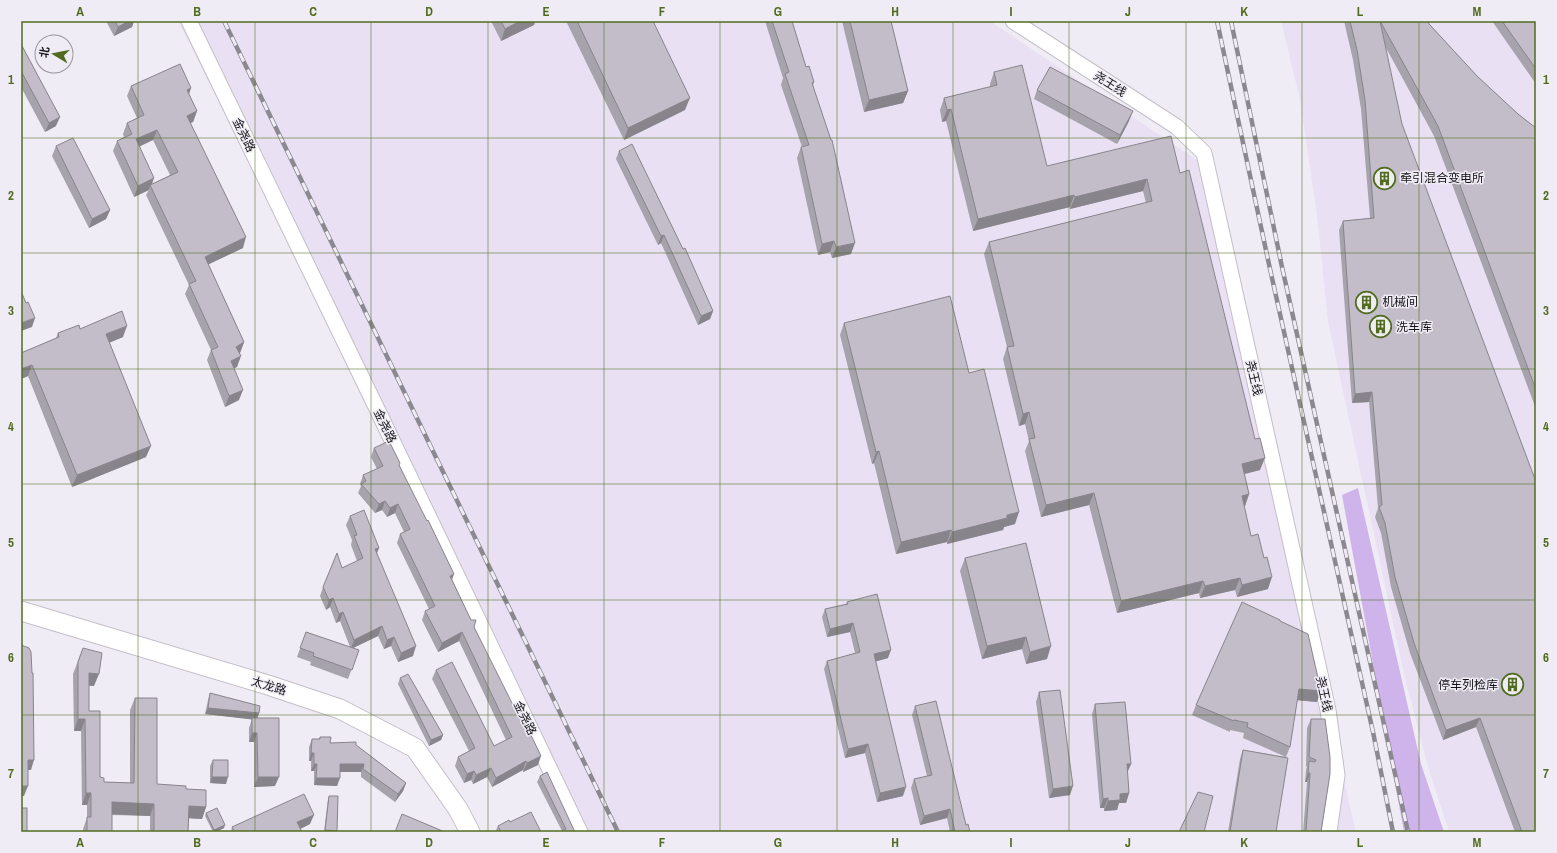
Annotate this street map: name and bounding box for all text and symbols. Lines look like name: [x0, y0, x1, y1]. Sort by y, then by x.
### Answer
text: A: [76, 3, 84, 20]
text: B: [193, 3, 201, 20]
text: C: [309, 3, 317, 20]
text: D: [425, 3, 433, 20]
text: E: [542, 3, 550, 20]
text: F: [659, 3, 666, 20]
text: G: [774, 3, 782, 20]
text: H: [891, 3, 899, 20]
text: I: [1010, 3, 1013, 20]
text: J: [1125, 3, 1131, 20]
text: K: [1240, 3, 1248, 20]
text: L: [1357, 3, 1364, 20]
text: M: [1473, 3, 1482, 20]
north arrow: [34, 34, 74, 74]
text: 北: [36, 46, 52, 59]
street label: 尧王线: [1091, 67, 1129, 101]
text: 1: [8, 71, 14, 88]
text: 1: [1543, 71, 1549, 88]
street label: 金尧路: [229, 115, 259, 155]
building icon: 牵引混合变电所: [1371, 165, 1397, 191]
place label: 牵引混合变电所: [1400, 170, 1484, 186]
text: 2: [8, 187, 14, 204]
text: 2: [1543, 187, 1549, 204]
building icon: 机械间: [1353, 289, 1379, 315]
place label: 机械间: [1382, 294, 1418, 310]
text: 3: [8, 302, 14, 319]
text: 3: [1543, 302, 1549, 319]
building icon: 洗车库: [1367, 314, 1393, 340]
place label: 洗车库: [1396, 319, 1432, 335]
street label: 尧王线: [1242, 359, 1266, 397]
street label: 金尧路: [370, 406, 400, 446]
text: 4: [8, 418, 14, 435]
text: 4: [1543, 418, 1549, 435]
text: 5: [8, 534, 14, 551]
text: 5: [1543, 534, 1549, 551]
text: 6: [8, 649, 14, 666]
text: 6: [1543, 649, 1549, 666]
building icon: 停车列检库: [1500, 672, 1526, 698]
street label: 太龙路: [249, 673, 289, 699]
street label: 尧王线: [1312, 675, 1336, 713]
place label: 停车列检库: [1438, 677, 1498, 693]
street label: 金尧路: [510, 698, 540, 738]
text: 7: [8, 765, 14, 782]
text: 7: [1543, 765, 1549, 782]
text: A: [76, 834, 84, 851]
text: B: [193, 834, 201, 851]
text: C: [309, 834, 317, 851]
text: D: [425, 834, 433, 851]
text: E: [542, 834, 550, 851]
text: F: [659, 834, 666, 851]
text: G: [774, 834, 782, 851]
text: H: [891, 834, 899, 851]
text: I: [1010, 834, 1013, 851]
text: J: [1125, 834, 1131, 851]
text: K: [1240, 834, 1248, 851]
text: L: [1357, 834, 1364, 851]
text: M: [1473, 834, 1482, 851]

